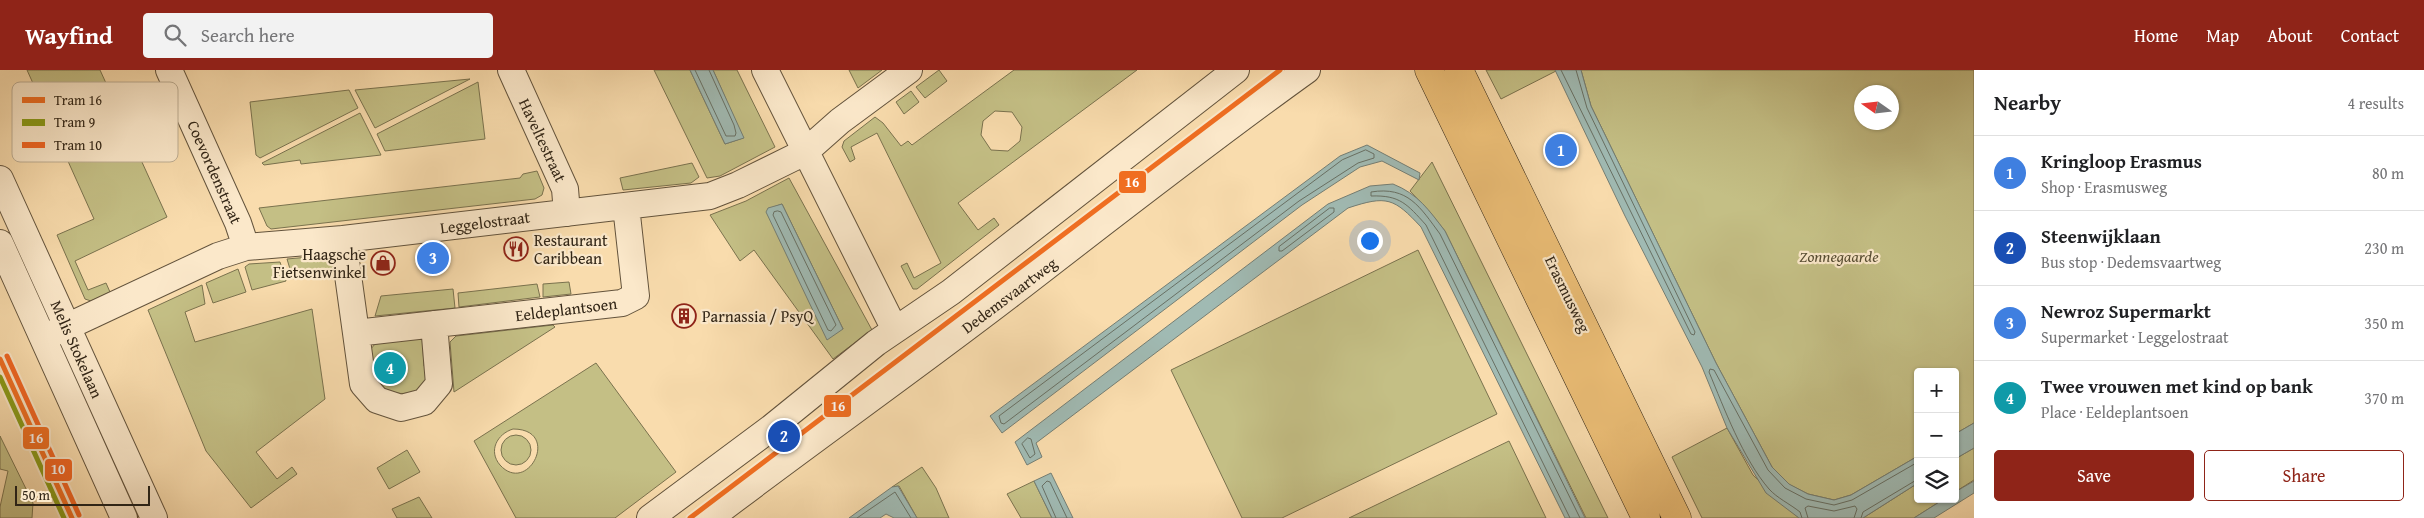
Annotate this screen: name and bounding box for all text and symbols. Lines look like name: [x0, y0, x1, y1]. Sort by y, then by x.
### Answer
search box: [143, 13, 493, 58]
text: Wayfind: [25, 18, 113, 53]
icon: search: [161, 21, 189, 49]
text: Search here: [201, 21, 295, 49]
text: Home: [2134, 22, 2178, 49]
text: Map: [2206, 22, 2239, 49]
text: About: [2267, 22, 2313, 49]
text: Contact: [2341, 22, 2399, 49]
legend: [12, 82, 178, 162]
north arrow: [1854, 85, 1899, 130]
text: Nearby: [1994, 87, 2061, 118]
text: Tram 16: [54, 90, 102, 110]
text: 4 results: [2347, 91, 2404, 115]
street label: Haveltestraat: [513, 94, 573, 186]
text: Tram 9: [54, 112, 96, 132]
street label: Coevordenstraat: [181, 116, 249, 228]
pin: 1: [1545, 131, 1577, 169]
text: Tram 10: [54, 135, 102, 155]
text: Kringloop Erasmus: [2041, 147, 2202, 175]
text: 1: [2006, 161, 2014, 185]
text: 80 m: [2372, 161, 2404, 185]
line badge: 16: [1118, 170, 1147, 194]
text: 16: [1125, 172, 1139, 192]
text: Shop · Erasmusweg: [2041, 175, 2167, 199]
street label: Leggelostraat: [439, 205, 532, 239]
text: Steenwijklaan: [2041, 222, 2161, 250]
place label: Restaurant Caribbean: [534, 228, 608, 270]
your location: [1357, 228, 1383, 254]
restaurant icon: Restaurant Caribbean: [503, 236, 529, 262]
text: 2: [2006, 236, 2014, 260]
text: 230 m: [2364, 236, 2404, 260]
pin: 3: [417, 239, 449, 277]
place label: Haagsche Fietsenwinkel: [273, 242, 367, 284]
park label: Zonnegaarde: [1799, 244, 1879, 268]
shop icon: Haagsche Fietsenwinkel: [370, 250, 396, 276]
text: Bus stop · Dedemsvaartweg: [2041, 250, 2221, 274]
street label: Dedemsvaartweg: [956, 251, 1062, 339]
street label: Erasmusweg: [1539, 251, 1597, 337]
street label: Eeldeplantsoen: [514, 291, 618, 327]
street label: Melis Stokelaan: [45, 296, 109, 402]
text: Newroz Supermarkt: [2041, 297, 2211, 325]
building icon: Parnassia / PsyQ: [671, 303, 697, 329]
place label: Parnassia / PsyQ: [702, 304, 815, 328]
text: 3: [2006, 311, 2014, 335]
text: 350 m: [2364, 311, 2404, 335]
text: Supermarket · Leggelostraat: [2041, 325, 2229, 349]
pin: 4: [374, 349, 406, 387]
map controls: [1914, 368, 1959, 503]
button: +: [1914, 368, 1959, 413]
text: Twee vrouwen met kind op bank: [2041, 372, 2313, 400]
text: 4: [2006, 386, 2014, 410]
text: 370 m: [2364, 386, 2404, 410]
line badge: 16: [823, 394, 852, 418]
text: 16: [831, 396, 845, 416]
text: Place · Eeldeplantsoen: [2041, 400, 2188, 424]
button: −: [1914, 413, 1959, 458]
pin: 2: [768, 417, 800, 455]
line badge: 16: [22, 426, 50, 450]
text: 16: [29, 428, 43, 448]
button: Save: [1994, 450, 2194, 501]
button: Share: [2204, 450, 2404, 501]
line badge: 10: [44, 458, 73, 482]
button: layers: [1914, 458, 1959, 503]
text: 10: [51, 459, 65, 479]
scale bar: [15, 483, 150, 506]
text: 50 m: [22, 485, 50, 505]

